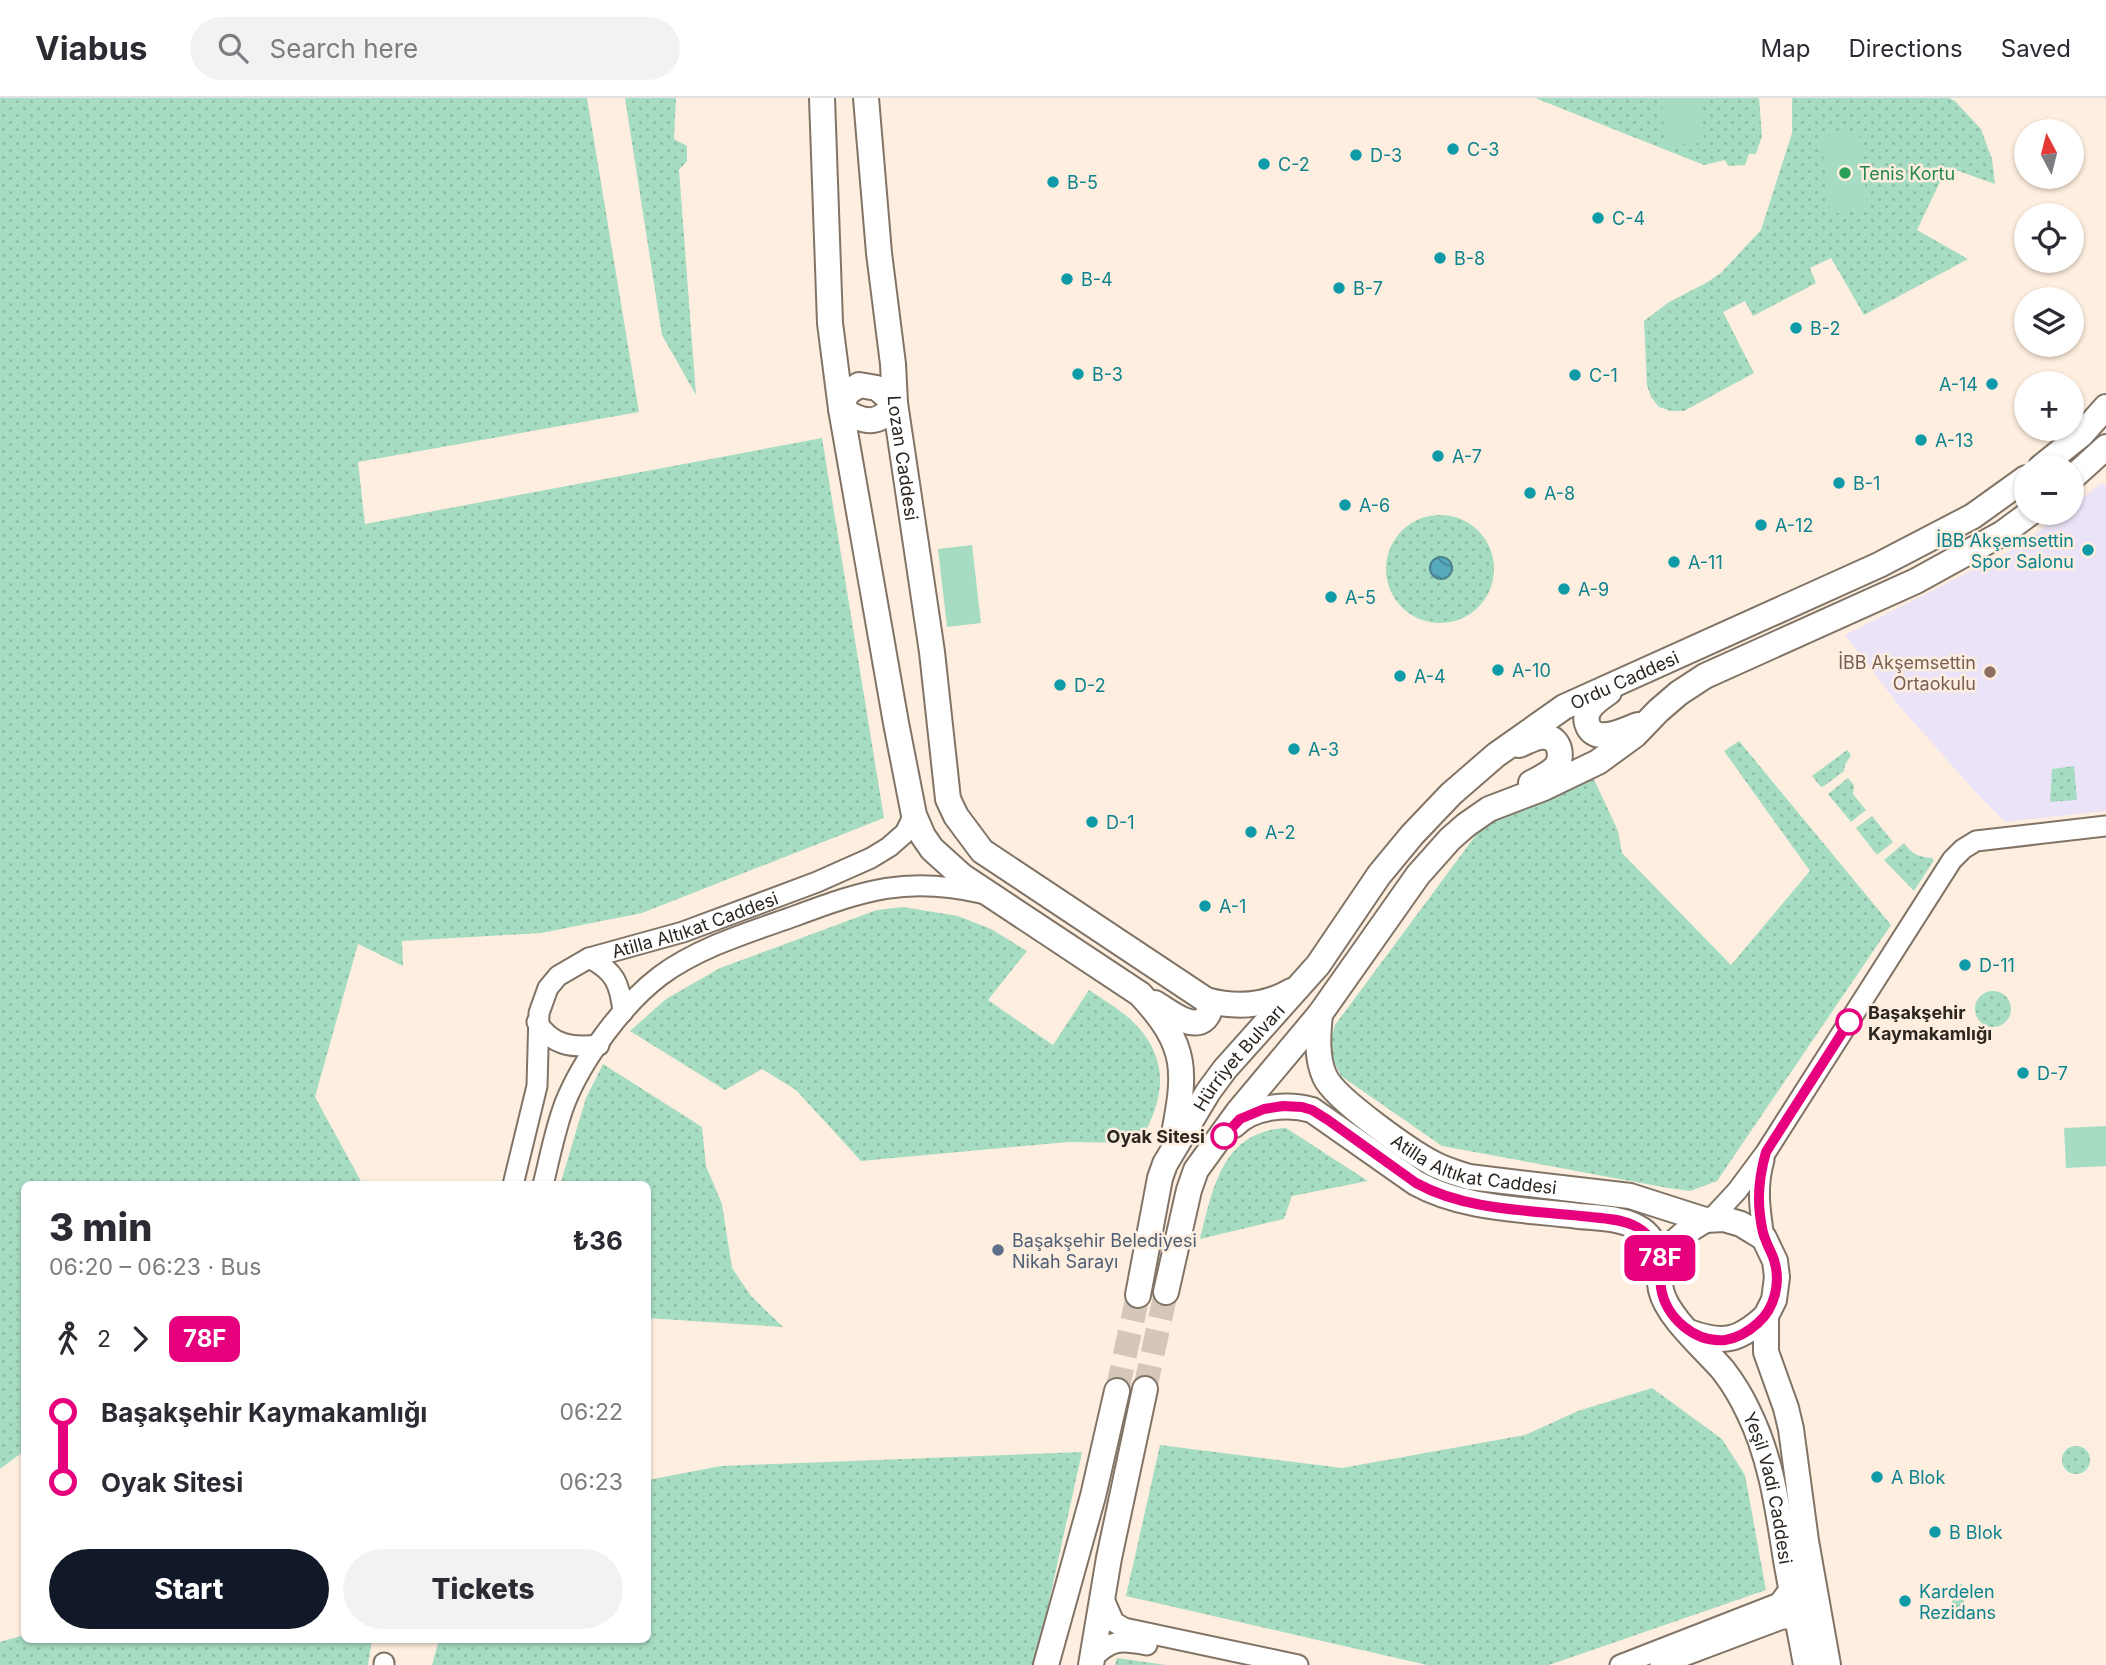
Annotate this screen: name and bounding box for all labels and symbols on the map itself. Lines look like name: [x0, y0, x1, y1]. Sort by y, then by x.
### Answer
north arrow: [2014, 119, 2084, 189]
place label: C-3: [1467, 139, 1499, 160]
marker: C-3: [1445, 141, 1461, 157]
place label: D-3: [1370, 145, 1402, 166]
marker: D-3: [1348, 147, 1364, 163]
place label: C-2: [1278, 154, 1310, 175]
marker: C-2: [1256, 156, 1272, 172]
place label: Tenis Kortu: [1859, 163, 1955, 184]
marker: Tenis Kortu: [1837, 165, 1853, 181]
place label: B-5: [1067, 172, 1098, 193]
marker: B-5: [1045, 174, 1061, 190]
place label: C-4: [1612, 208, 1645, 229]
marker: C-4: [1590, 210, 1606, 226]
place label: B-8: [1454, 248, 1485, 269]
marker: B-8: [1432, 250, 1448, 266]
place label: B-4: [1081, 269, 1113, 290]
marker: B-4: [1059, 271, 1075, 287]
place label: B-7: [1353, 278, 1383, 299]
marker: B-7: [1331, 280, 1347, 296]
place label: B-2: [1810, 318, 1840, 339]
marker: B-2: [1788, 320, 1804, 336]
place label: B-3: [1092, 364, 1123, 385]
place label: C-1: [1589, 365, 1618, 386]
marker: B-3: [1070, 366, 1086, 382]
marker: C-1: [1567, 367, 1583, 383]
place label: A-14: [1939, 374, 1978, 395]
marker: A-14: [1984, 376, 2000, 392]
street label: Lozan Caddesi: [884, 395, 923, 522]
place label: A-13: [1935, 430, 1974, 451]
marker: A-13: [1913, 432, 1929, 448]
place label: A-7: [1452, 446, 1482, 467]
marker: A-7: [1430, 448, 1446, 464]
place label: B-1: [1853, 473, 1880, 494]
marker: B-1: [1831, 475, 1847, 491]
place label: A-8: [1544, 483, 1575, 504]
marker: A-8: [1522, 485, 1538, 501]
place label: A-6: [1359, 495, 1390, 516]
marker: A-6: [1337, 497, 1353, 513]
place label: A-12: [1775, 515, 1813, 536]
marker: A-12: [1753, 517, 1769, 533]
place label: İBB Akşemsettin Spor Salonu: [1936, 529, 2074, 572]
marker: İBB Akşemsettin Spor Salonu: [2080, 542, 2096, 558]
place label: A-11: [1688, 552, 1723, 573]
marker: A-11: [1666, 554, 1682, 570]
place label: A-9: [1578, 579, 1609, 600]
marker: A-9: [1556, 581, 1572, 597]
place label: A-5: [1345, 587, 1376, 608]
marker: A-5: [1323, 589, 1339, 605]
street label: Ordu Caddesi: [1567, 646, 1682, 713]
place label: İBB Akşemsettin Ortaokulu: [1838, 651, 1976, 694]
place label: A-10: [1512, 660, 1551, 681]
marker: A-10: [1490, 662, 1506, 678]
marker: İBB Akşemsettin Ortaokulu: [1982, 664, 1998, 680]
place label: A-4: [1414, 666, 1446, 687]
marker: A-4: [1392, 668, 1408, 684]
place label: D-2: [1074, 675, 1106, 696]
marker: D-2: [1052, 677, 1068, 693]
place label: A-3: [1308, 739, 1339, 760]
marker: A-3: [1286, 741, 1302, 757]
place label: D-1: [1106, 812, 1135, 833]
marker: D-1: [1084, 814, 1100, 830]
place label: A-2: [1265, 822, 1295, 843]
marker: A-2: [1243, 824, 1259, 840]
street label: Atilla Altıkat Caddesi: [609, 887, 781, 962]
place label: A-1: [1219, 896, 1246, 917]
marker: A-1: [1197, 898, 1213, 914]
place label: D-11: [1979, 955, 2015, 976]
marker: D-11: [1957, 957, 1973, 973]
street label: Hürriyet Bulvarı: [1189, 1000, 1289, 1114]
place label: Başakşehir Kaymakamlığı: [1868, 1002, 1992, 1044]
marker: Başakşehir Kaymakamlığı: [1836, 1009, 1862, 1035]
place label: D-7: [2037, 1063, 2068, 1084]
marker: D-7: [2015, 1065, 2031, 1081]
marker: Oyak Sitesi: [1211, 1123, 1237, 1149]
place label: Oyak Sitesi: [1107, 1126, 1205, 1147]
street label: Atilla Altıkat Caddesi: [1387, 1129, 1558, 1198]
place label: Başakşehir Belediyesi Nikah Sarayı: [1012, 1230, 1197, 1272]
line badge: 78F: [1620, 1235, 1700, 1281]
marker: Başakşehir Belediyesi Nikah Sarayı: [990, 1242, 1006, 1258]
street label: Yeşil Vadi Caddesi: [1739, 1408, 1797, 1566]
place label: A Blok: [1891, 1467, 1945, 1488]
marker: A Blok: [1869, 1469, 1885, 1485]
place label: B Blok: [1949, 1522, 2003, 1543]
marker: B Blok: [1927, 1524, 1943, 1540]
place label: Kardelen Rezidans: [1919, 1581, 1996, 1623]
marker: Kardelen Rezidans: [1897, 1593, 1913, 1609]

